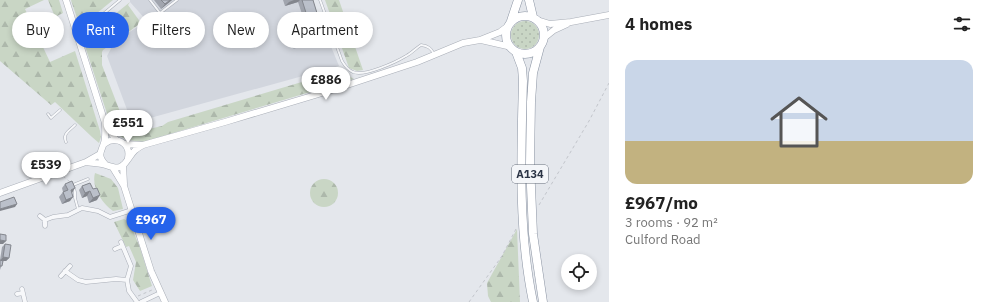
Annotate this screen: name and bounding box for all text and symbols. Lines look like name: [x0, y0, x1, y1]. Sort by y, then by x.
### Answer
chip: Buy: [12, 12, 64, 48]
chip: Rent: [72, 12, 129, 48]
chip: Filters: [137, 12, 205, 48]
chip: New: [213, 12, 269, 48]
chip: Apartment: [277, 12, 373, 48]
text: 4 homes: [625, 13, 692, 35]
icon: filters: [951, 13, 973, 35]
pin: £886: [302, 67, 350, 101]
text: £886: [311, 71, 341, 88]
icon: home: [763, 86, 835, 158]
pin: £551: [104, 110, 152, 144]
text: £551: [113, 114, 143, 131]
pin: £539: [22, 152, 70, 186]
text: £539: [31, 156, 61, 173]
road number: A134: [512, 165, 548, 183]
text: £967/mo: [625, 192, 698, 214]
pin: £967: [127, 207, 175, 241]
text: £967: [136, 211, 166, 228]
text: 3 rooms · 92 m²: [625, 214, 718, 231]
text: Culford Road: [625, 231, 701, 248]
map controls: [561, 254, 597, 290]
button: locate: [561, 254, 597, 290]

